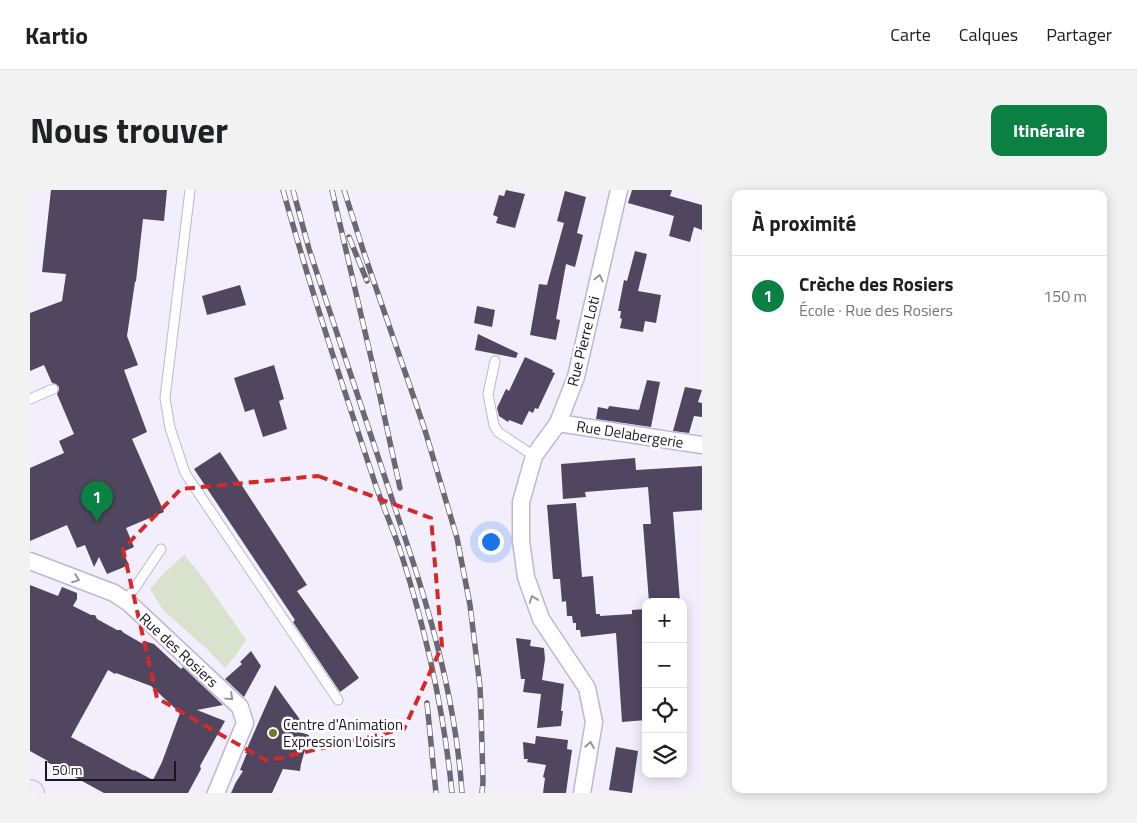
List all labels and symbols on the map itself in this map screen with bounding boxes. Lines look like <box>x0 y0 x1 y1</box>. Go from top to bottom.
one-way arrow <box>593 274 604 283</box>
street label: Rue Pierre Loti <box>561 293 605 389</box>
street label: Rue Delabergerie <box>575 414 685 454</box>
pin: 1 <box>81 481 113 522</box>
your location <box>478 529 504 555</box>
one-way arrow <box>71 573 79 583</box>
one-way arrow <box>529 595 539 603</box>
street label: Rue des Rosiers <box>134 607 224 693</box>
one-way arrow <box>225 691 234 700</box>
place label: Centre d'Animation Expression Loisirs <box>283 713 403 753</box>
marker: Centre d'Animation Expression Loisirs <box>267 727 279 739</box>
one-way arrow <box>585 741 595 749</box>
scale bar <box>45 758 176 781</box>

